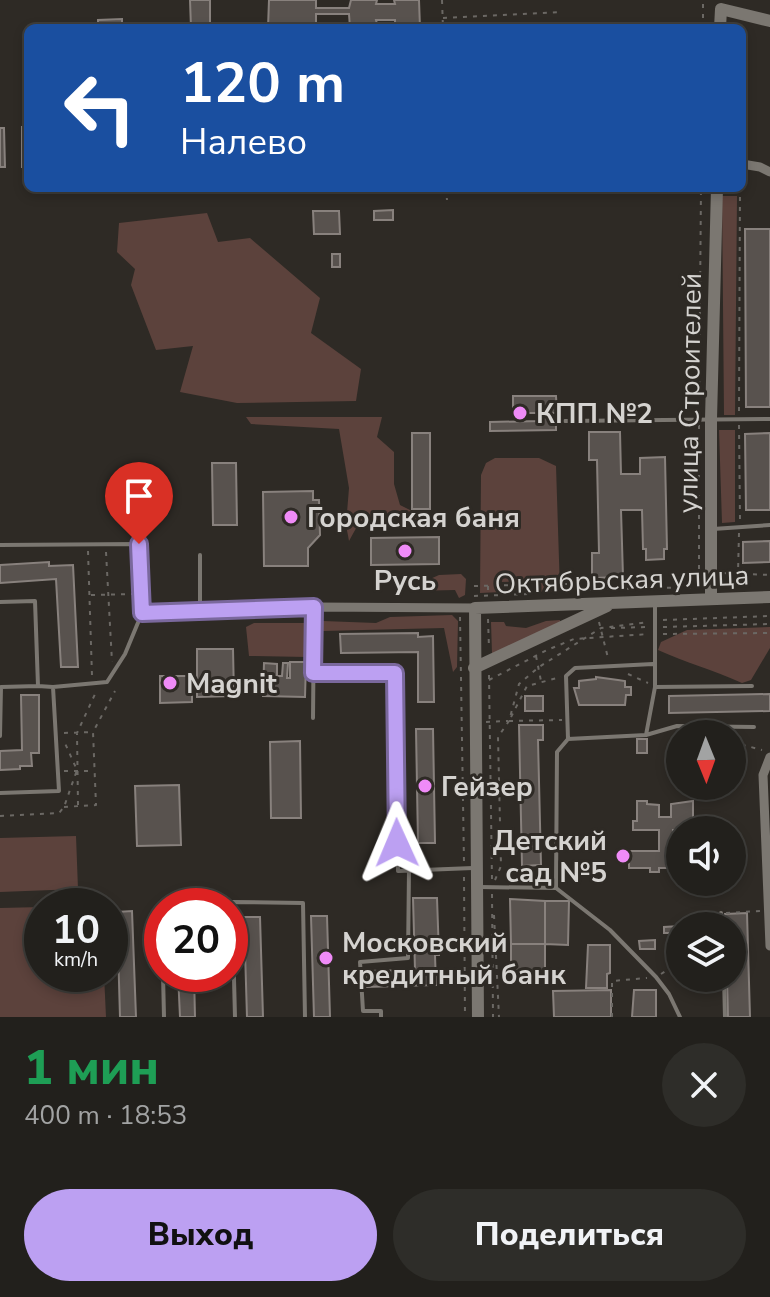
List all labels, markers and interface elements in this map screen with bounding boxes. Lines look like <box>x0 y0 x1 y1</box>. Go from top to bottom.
text: 120 m <box>180 45 345 122</box>
icon: left <box>48 56 152 160</box>
text: Налево <box>180 118 307 167</box>
street label: улица Строителей <box>669 272 711 514</box>
place label: КПП №2 <box>536 395 653 433</box>
marker: КПП №2 <box>511 404 529 422</box>
pin <box>105 462 173 544</box>
icon: arrive <box>117 474 161 518</box>
place label: Городская баня <box>307 499 520 537</box>
marker: Городская баня <box>282 508 300 526</box>
marker: Русь <box>396 542 414 560</box>
street label: Октябрьская улица <box>494 557 750 603</box>
place label: Русь <box>374 562 436 600</box>
place label: Magnit <box>186 665 277 703</box>
marker: Magnit <box>161 674 179 692</box>
north arrow <box>666 720 746 800</box>
map controls <box>666 720 746 992</box>
place label: Гейзер <box>441 768 533 806</box>
marker: Гейзер <box>416 777 434 795</box>
position arrow <box>355 801 439 885</box>
button: sound <box>666 816 746 896</box>
place label: Детский сад №5 <box>493 822 607 892</box>
marker: Детский сад №5 <box>614 847 632 865</box>
speed limit sign: 20 <box>144 888 248 992</box>
text: 10 <box>52 903 100 957</box>
button: layers <box>666 912 746 992</box>
place label: Московский кредитный банк <box>342 924 566 994</box>
text: km/h <box>54 946 98 973</box>
marker: Московский кредитный банк <box>317 949 335 967</box>
text: 1 мин <box>24 1035 159 1101</box>
button: close <box>662 1043 746 1127</box>
text: 400 m · 18:53 <box>24 1098 187 1133</box>
button: Выход <box>24 1189 377 1281</box>
button: Поделиться <box>393 1189 746 1281</box>

